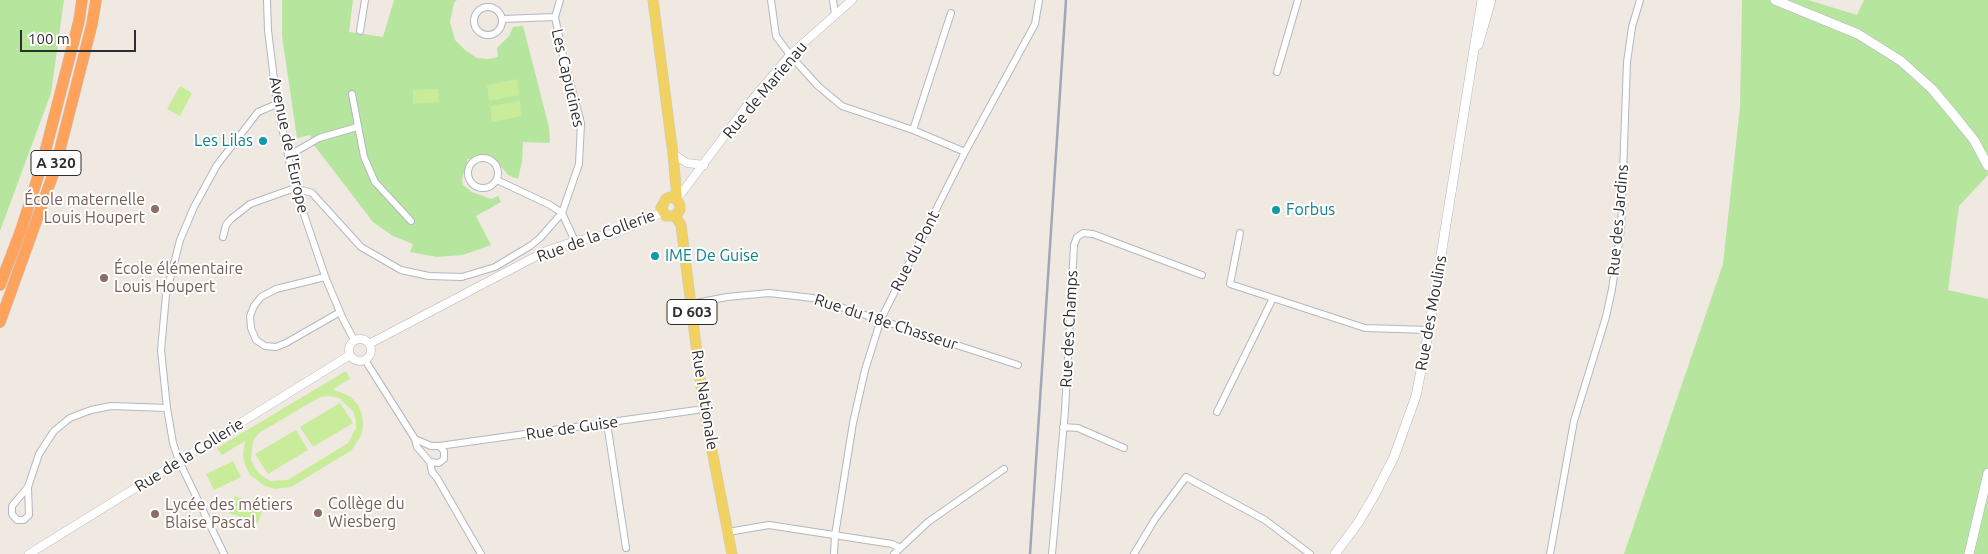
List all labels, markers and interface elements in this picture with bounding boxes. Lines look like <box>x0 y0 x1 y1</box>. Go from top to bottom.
scale bar <box>22 20 139 52</box>
street label: Les Capucines <box>547 27 589 129</box>
text: 100 m <box>28 30 70 47</box>
street label: Rue de Marienau <box>719 38 811 142</box>
street label: Avenue de l'Europe <box>265 75 313 215</box>
place label: Les Lilas <box>194 131 253 151</box>
marker: Les Lilas <box>257 135 269 147</box>
road number: A 320 <box>31 150 81 176</box>
street label: Rue des Jardins <box>1604 163 1632 277</box>
place label: École maternelle Louis Houpert <box>24 190 145 228</box>
place label: Forbus <box>1286 200 1335 220</box>
marker: École maternelle Louis Houpert <box>149 203 161 215</box>
marker: Forbus <box>1270 204 1282 216</box>
street label: Rue de la Collerie <box>534 206 658 266</box>
street label: Rue du Pont <box>886 207 944 295</box>
place label: IME De Guise <box>665 246 759 266</box>
marker: IME De Guise <box>649 250 661 262</box>
street label: Rue des Moulins <box>1411 254 1451 372</box>
place label: École élémentaire Louis Houpert <box>114 259 243 297</box>
street label: Rue des Champs <box>1056 270 1082 388</box>
marker: École élémentaire Louis Houpert <box>98 272 110 284</box>
street label: Rue du 18e Chasseur <box>812 290 960 354</box>
road number: D 603 <box>667 300 717 324</box>
street label: Rue Nationale <box>688 349 722 451</box>
street label: Rue de Guise <box>525 412 619 444</box>
street label: Rue de la Collerie <box>131 414 247 496</box>
place label: Collège du Wiesberg <box>328 494 405 532</box>
place label: Lycée des métiers Blaise Pascal <box>165 495 293 533</box>
marker: Collège du Wiesberg <box>312 507 324 519</box>
marker: Lycée des métiers Blaise Pascal <box>149 508 161 520</box>

